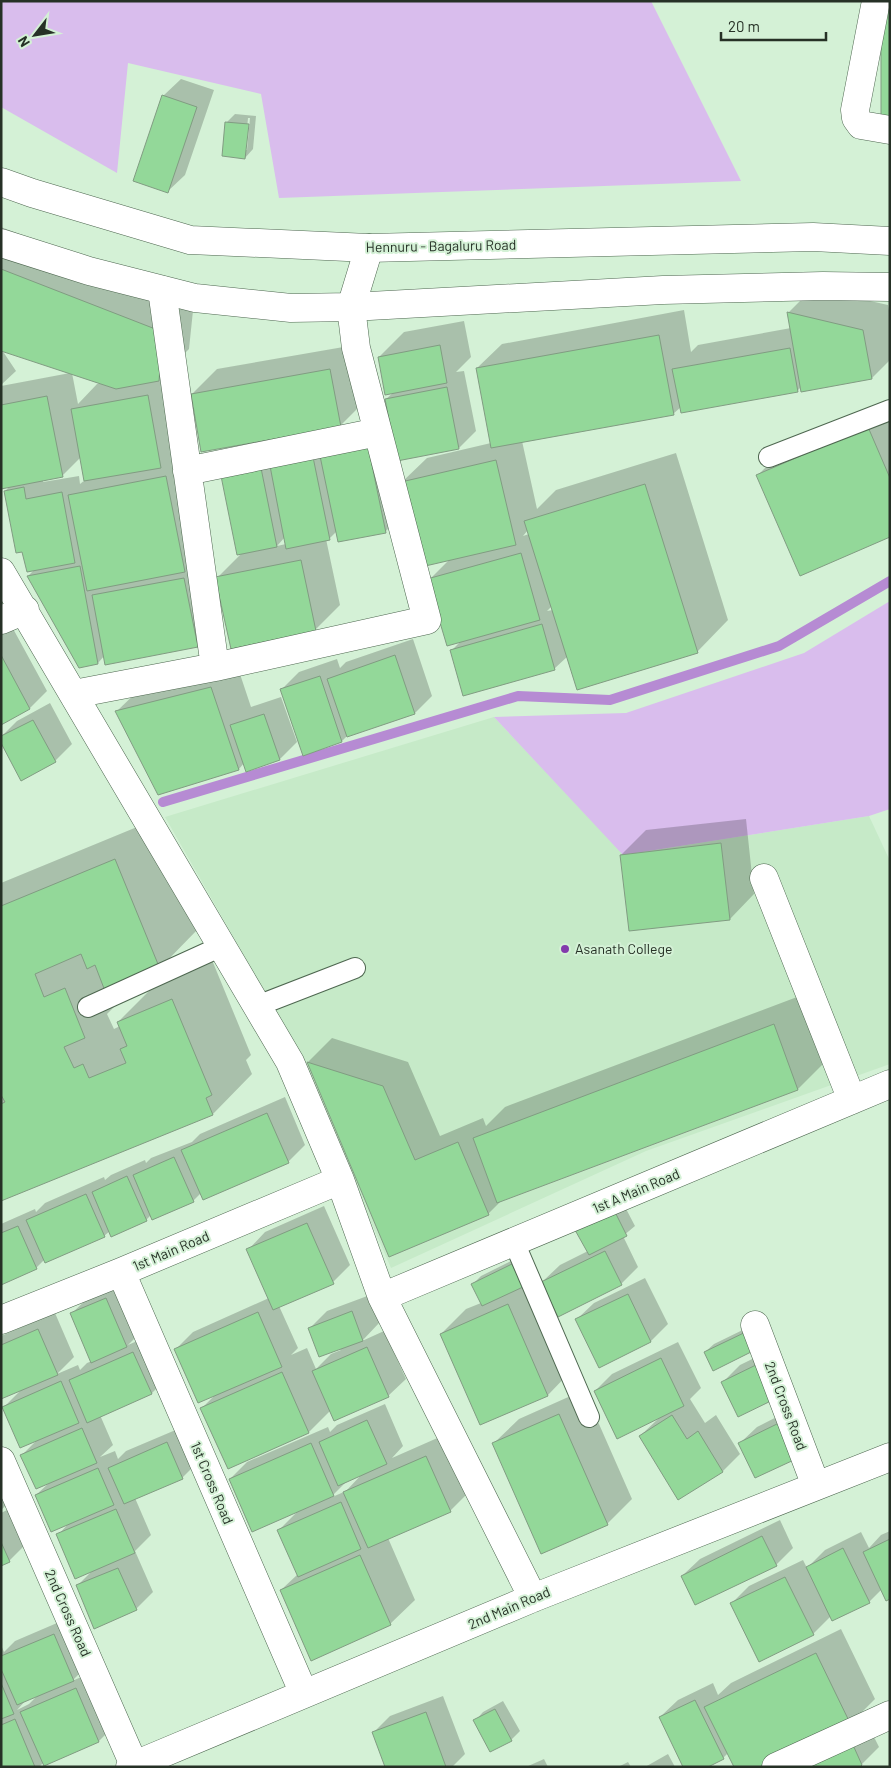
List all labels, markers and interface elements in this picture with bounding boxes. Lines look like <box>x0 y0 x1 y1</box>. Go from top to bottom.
north arrow <box>10 10 60 60</box>
scale bar <box>721 10 826 42</box>
text: 20 m <box>728 17 760 35</box>
text: N <box>14 34 33 50</box>
street label: Hennuru - Bagaluru Road <box>366 236 516 255</box>
place label: Asanath College <box>575 940 672 957</box>
marker: Asanath College <box>559 943 571 955</box>
street label: 1st A Main Road <box>590 1165 682 1217</box>
street label: 1st Main Road <box>130 1227 212 1274</box>
street label: 2nd Cross Road <box>762 1359 811 1453</box>
street label: 1st Cross Road <box>188 1439 237 1526</box>
street label: 2nd Cross Road <box>42 1567 95 1659</box>
street label: 2nd Main Road <box>465 1583 552 1632</box>

